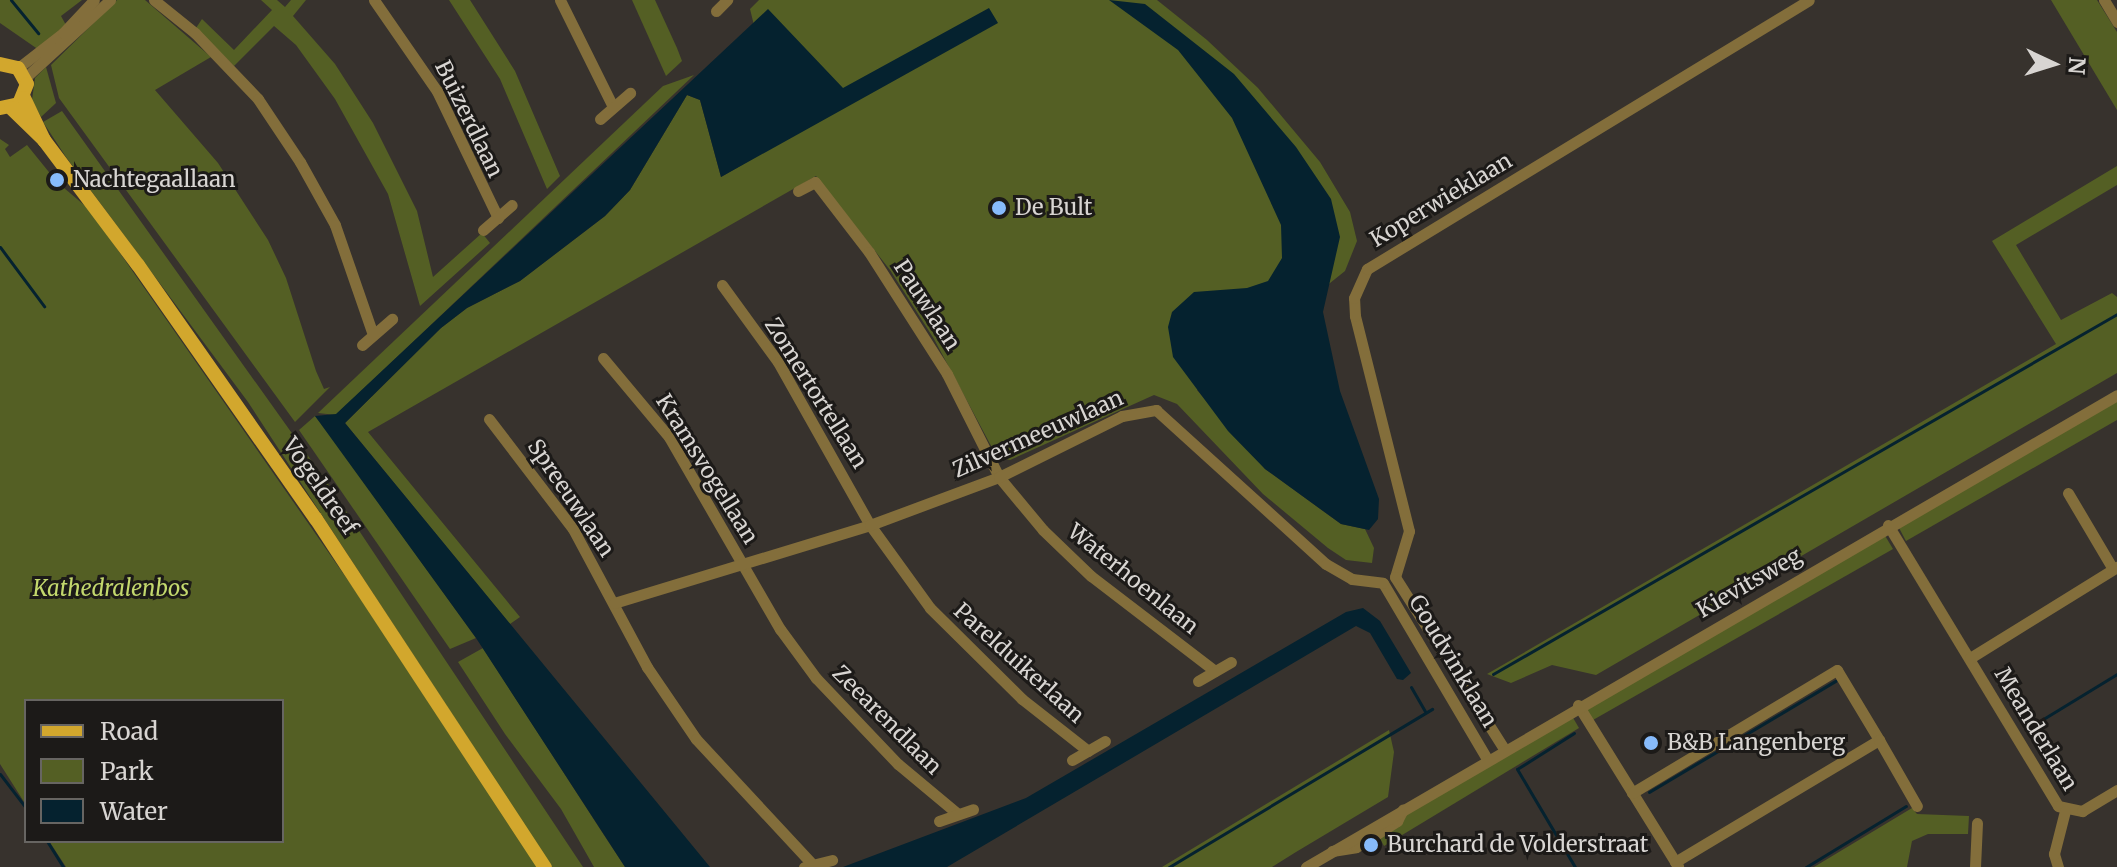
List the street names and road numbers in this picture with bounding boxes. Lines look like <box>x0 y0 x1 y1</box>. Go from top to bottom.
street label: Buizerdlaan <box>429 56 509 182</box>
street label: Koperwieklaan <box>1365 147 1517 253</box>
street label: Pauwlaan <box>888 255 966 355</box>
street label: Zomertortellaan <box>759 313 873 473</box>
street label: Zilvermeeuwlaan <box>949 385 1127 483</box>
street label: Kramsvogellaan <box>650 389 764 549</box>
street label: Vogeldreef <box>277 433 363 539</box>
street label: Spreeuwlaan <box>522 434 620 562</box>
street label: Waterhoenlaan <box>1062 518 1204 640</box>
street label: Kievitsweg <box>1692 542 1806 624</box>
street label: Goudvinklaan <box>1403 590 1503 732</box>
street label: Parelduikerlaan <box>948 597 1090 729</box>
street label: Zeearendlaan <box>827 660 947 780</box>
street label: Meanderlaan <box>1989 663 2083 795</box>

